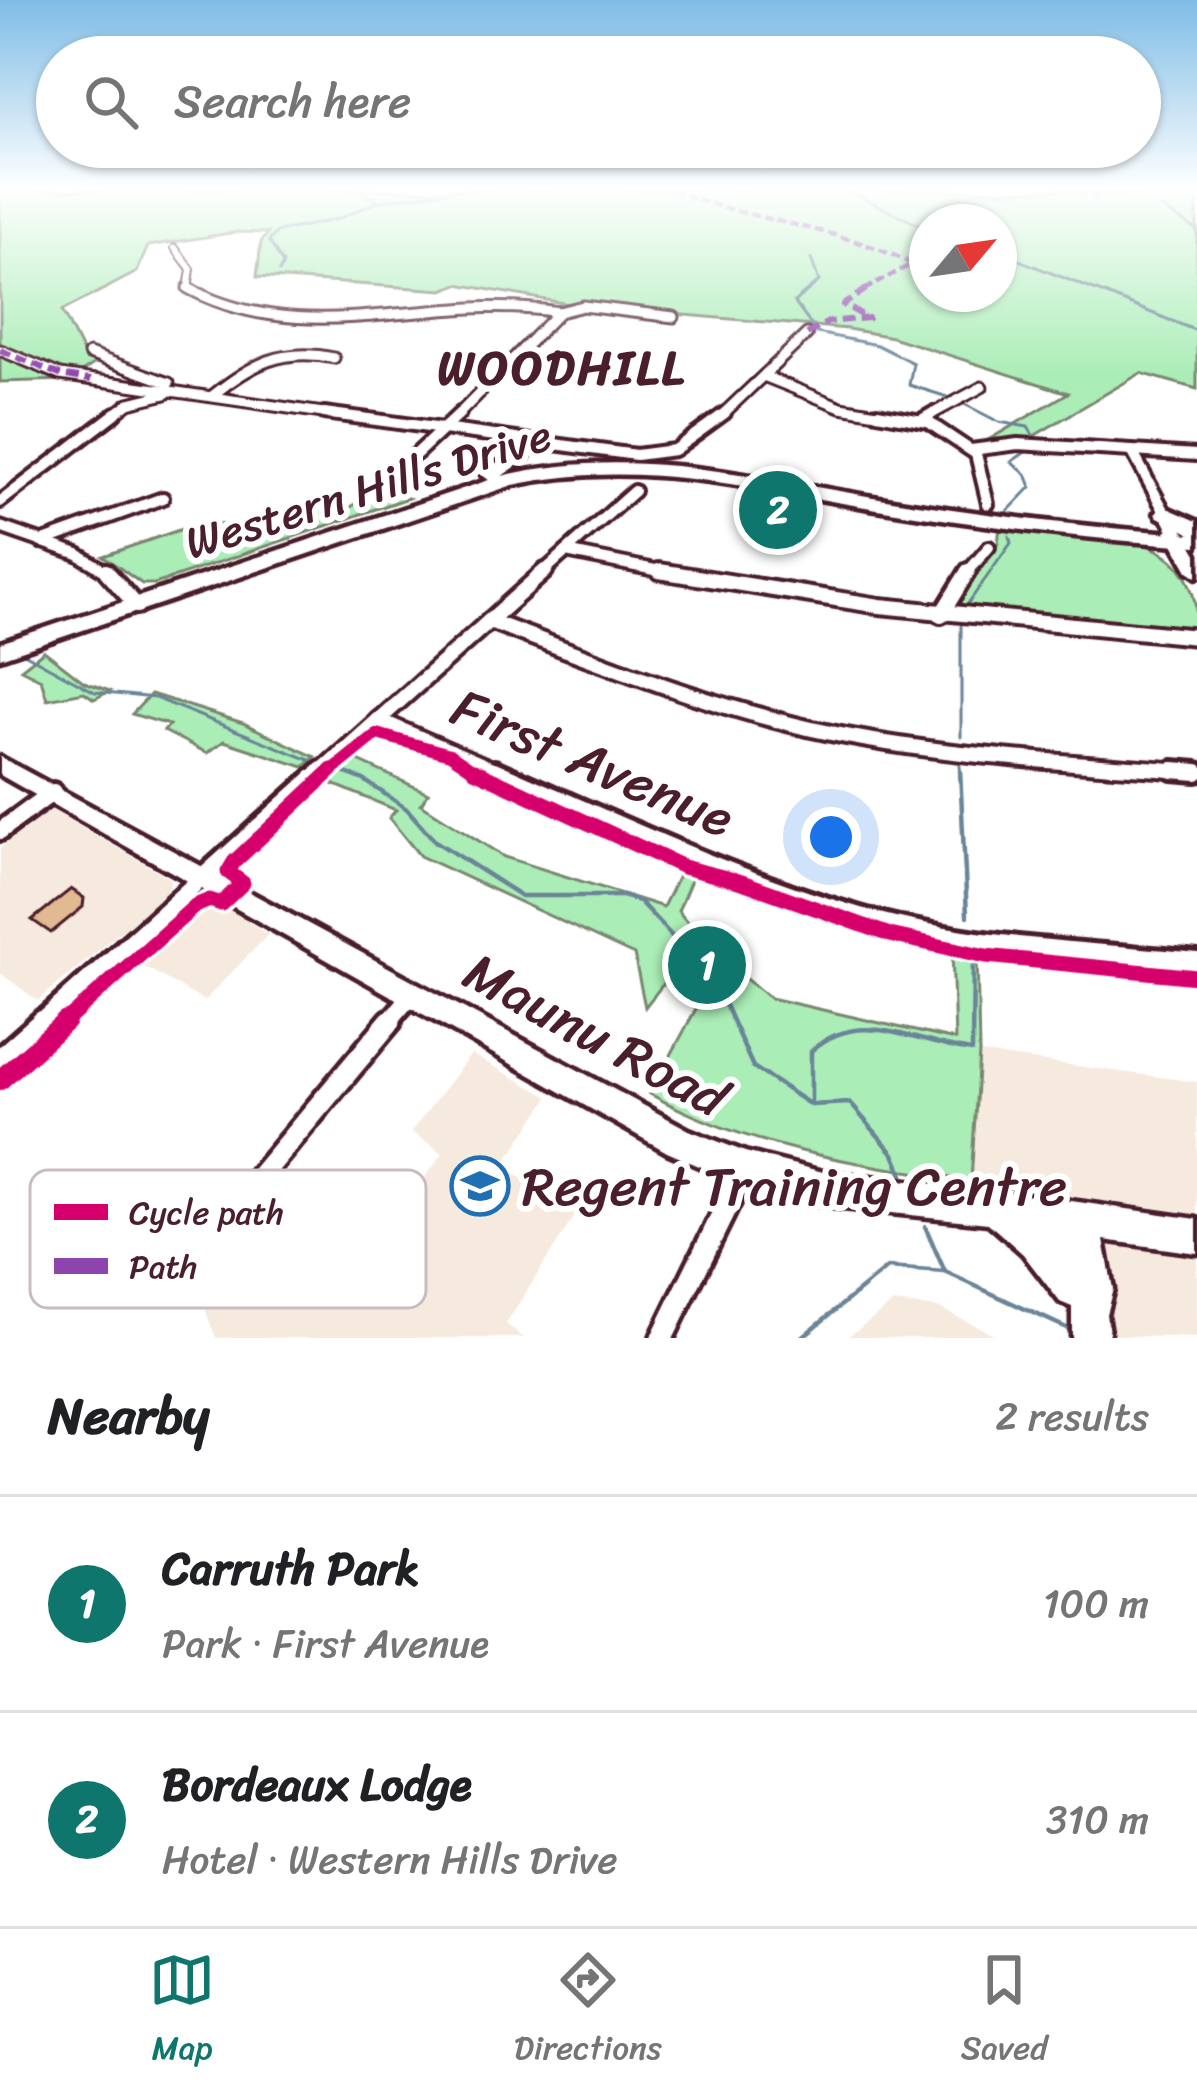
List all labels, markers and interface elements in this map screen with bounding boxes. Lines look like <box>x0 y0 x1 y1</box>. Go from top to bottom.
search box <box>36 36 1161 168</box>
text: Search here <box>174 62 411 142</box>
icon: search <box>78 69 144 135</box>
north arrow <box>909 204 1017 312</box>
district label: WOODHILL <box>437 325 687 410</box>
street label: Western Hills Drive <box>175 395 562 583</box>
pin: 2 <box>739 465 817 555</box>
street label: First Avenue <box>436 660 749 866</box>
your location <box>801 807 861 867</box>
pin: 1 <box>668 920 746 1010</box>
street label: Maunu Road <box>446 925 748 1147</box>
place label: Regent Training Centre <box>522 1139 1067 1235</box>
school or university icon: Regent Training Centre <box>449 1155 511 1217</box>
legend <box>30 1170 426 1308</box>
text: Cycle path <box>129 1184 284 1242</box>
text: Path <box>129 1238 197 1296</box>
text: Nearby <box>48 1371 209 1461</box>
text: 2 results <box>995 1382 1149 1451</box>
text: Carruth Park <box>162 1529 419 1609</box>
text: 1 <box>79 1569 95 1638</box>
text: 100 m <box>1043 1569 1149 1638</box>
text: Park · First Avenue <box>162 1609 489 1678</box>
text: Bordeaux Lodge <box>162 1745 472 1825</box>
text: 2 <box>76 1785 98 1854</box>
text: 310 m <box>1046 1785 1149 1854</box>
text: Hotel · Western Hills Drive <box>162 1825 618 1894</box>
tab: Map <box>149 1947 215 2077</box>
tab: Directions <box>514 1947 662 2077</box>
tab: Saved <box>961 1947 1048 2077</box>

